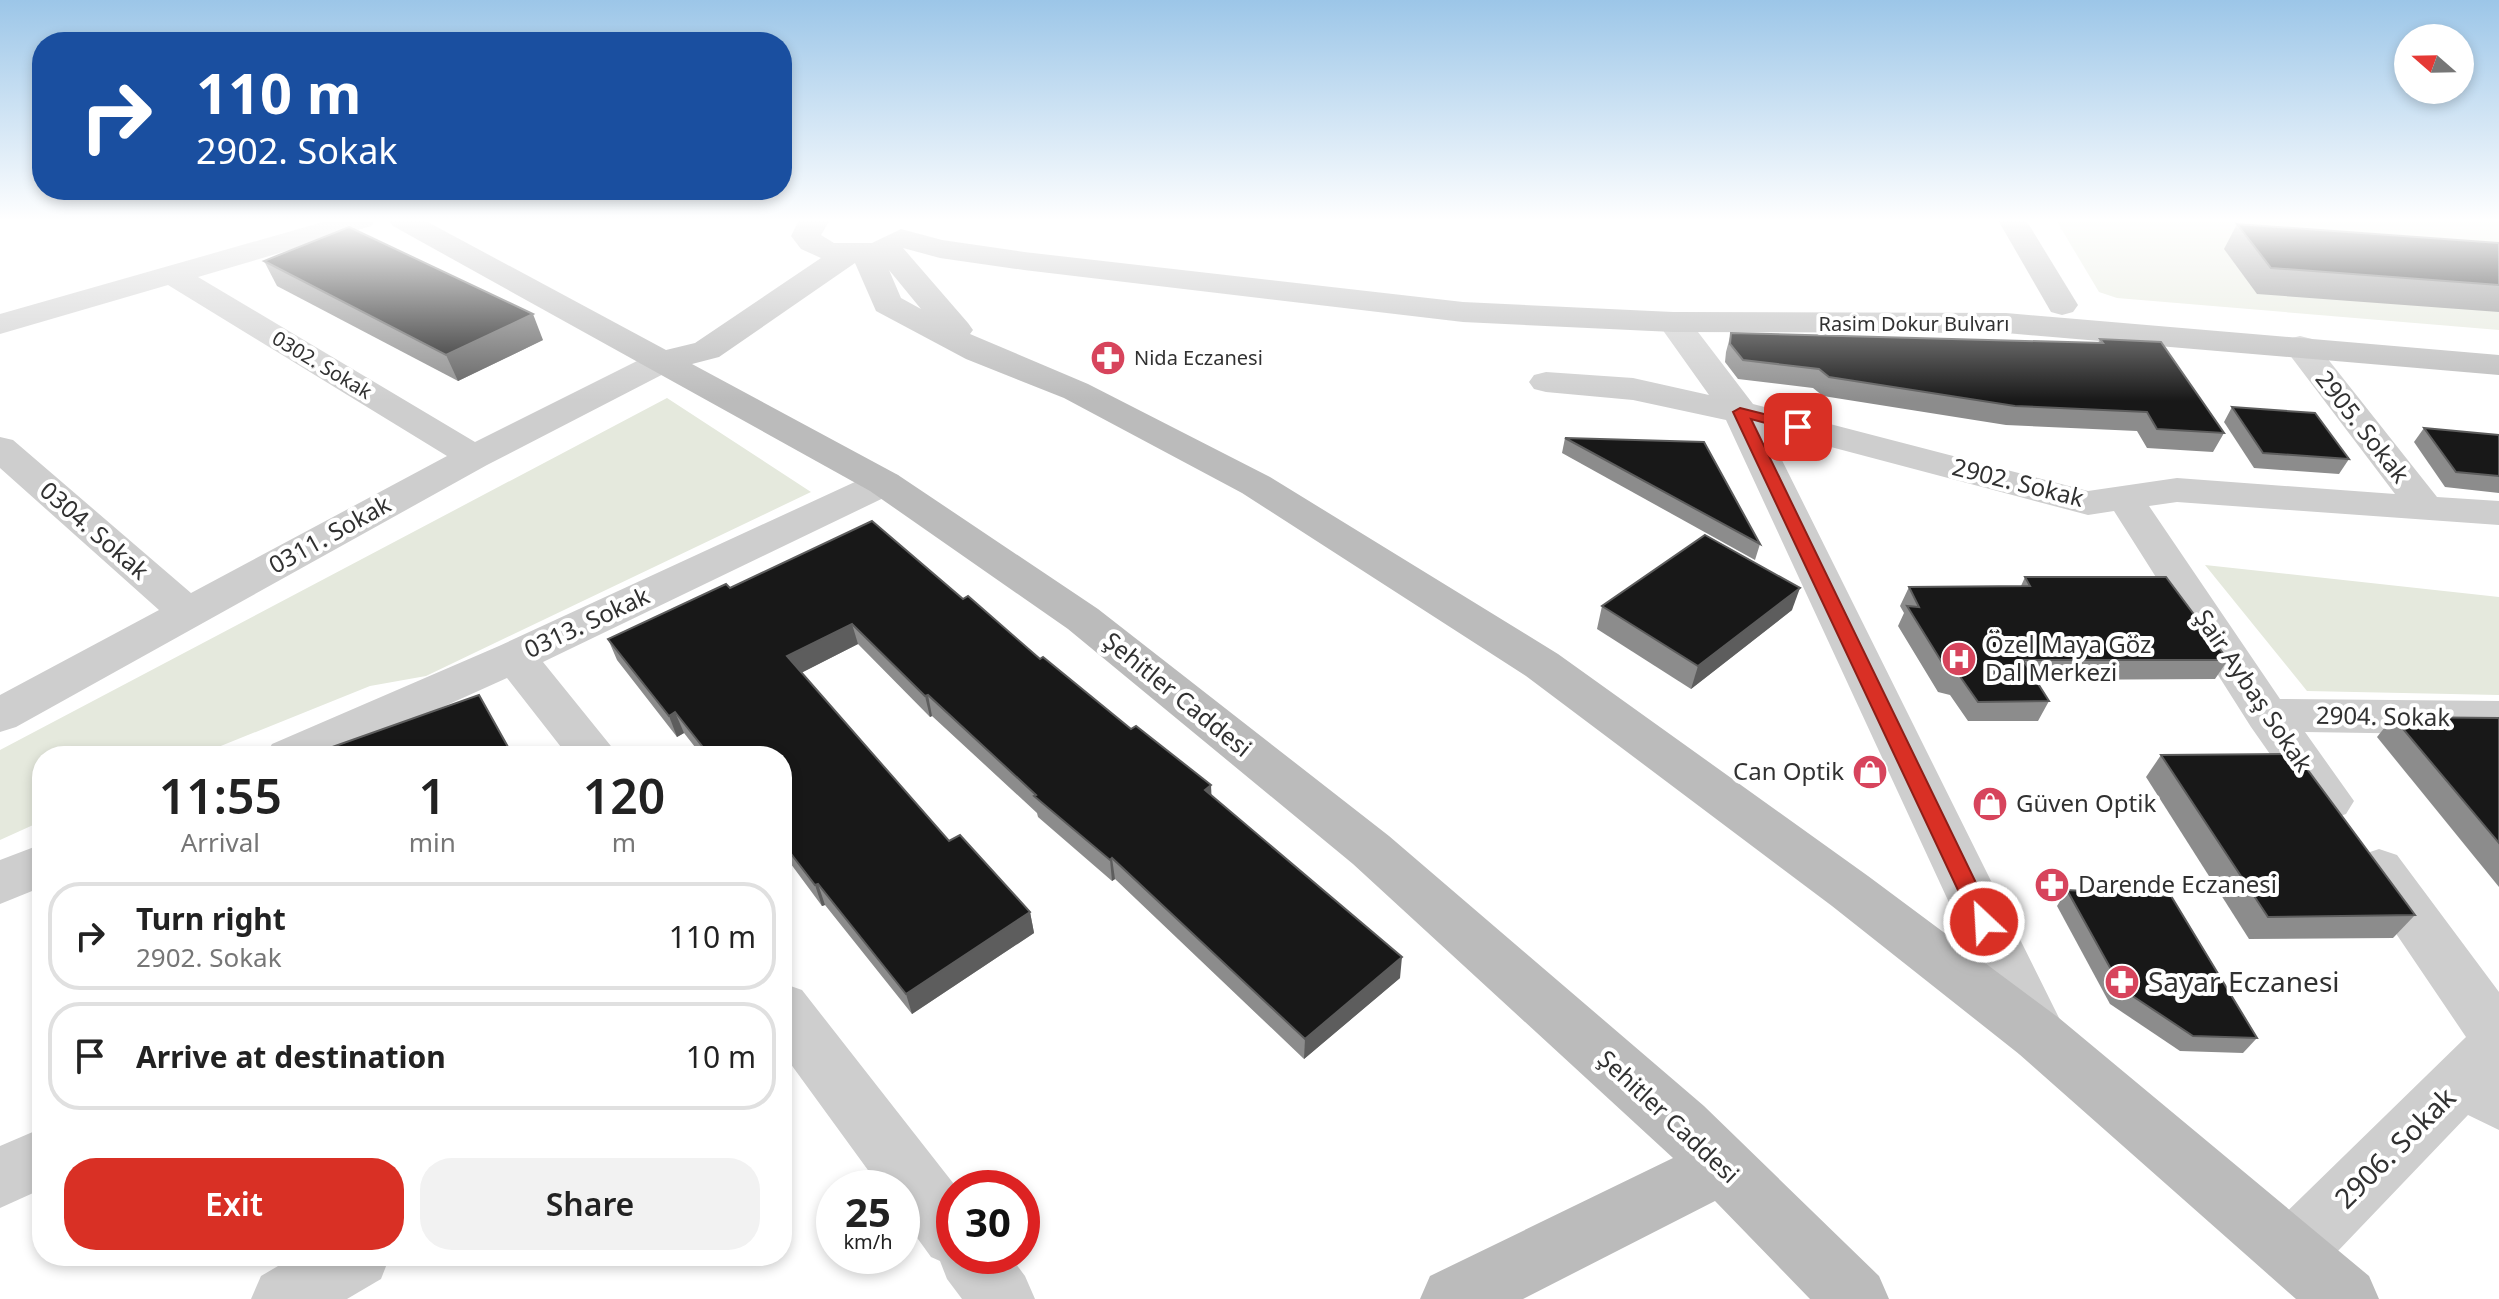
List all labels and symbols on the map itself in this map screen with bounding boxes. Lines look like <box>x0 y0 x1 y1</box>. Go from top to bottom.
north arrow <box>2394 24 2474 104</box>
street label: Rasim Dokur Bulvarı <box>1819 310 2009 337</box>
street label: 0302. Sokak <box>267 324 377 405</box>
pharmacy icon: Nida Eczanesi <box>1089 339 1127 377</box>
place label: Nida Eczanesi <box>1134 344 1263 371</box>
street label: 2905. Sokak <box>2309 363 2418 489</box>
pin <box>1764 393 1832 461</box>
street label: 2902. Sokak <box>1949 449 2088 514</box>
street label: 0304. Sokak <box>33 473 157 587</box>
street label: 0311. Sokak <box>263 487 396 581</box>
street label: 0313. Sokak <box>518 578 654 665</box>
street label: Şair Aybaş Sokak <box>2188 602 2321 778</box>
street label: Şehitler Caddesi <box>1097 624 1259 764</box>
place label: Özel Maya Göz Dal Merkezi <box>1985 627 2151 688</box>
hospital icon: Özel Maya Göz Dal Merkezi <box>1940 640 1978 678</box>
street label: 2904. Sokak <box>2316 698 2451 733</box>
shop icon: Can Optik <box>1851 753 1889 791</box>
place label: Can Optik <box>1733 754 1844 787</box>
shop icon: Güven Optik <box>1971 785 2009 823</box>
place label: Güven Optik <box>2016 786 2156 819</box>
pharmacy icon: Darende Eczanesi <box>2033 866 2071 904</box>
place label: Darende Eczanesi <box>2078 867 2277 900</box>
position arrow <box>1942 880 2026 964</box>
place label: Sayar Eczanesi <box>2148 962 2340 1000</box>
pharmacy icon: Sayar Eczanesi <box>2103 963 2141 1001</box>
street label: Şehitler Caddesi <box>1591 1042 1747 1190</box>
street label: 2906. Sokak <box>2325 1078 2463 1216</box>
speed limit sign: 30 <box>936 1170 1040 1274</box>

